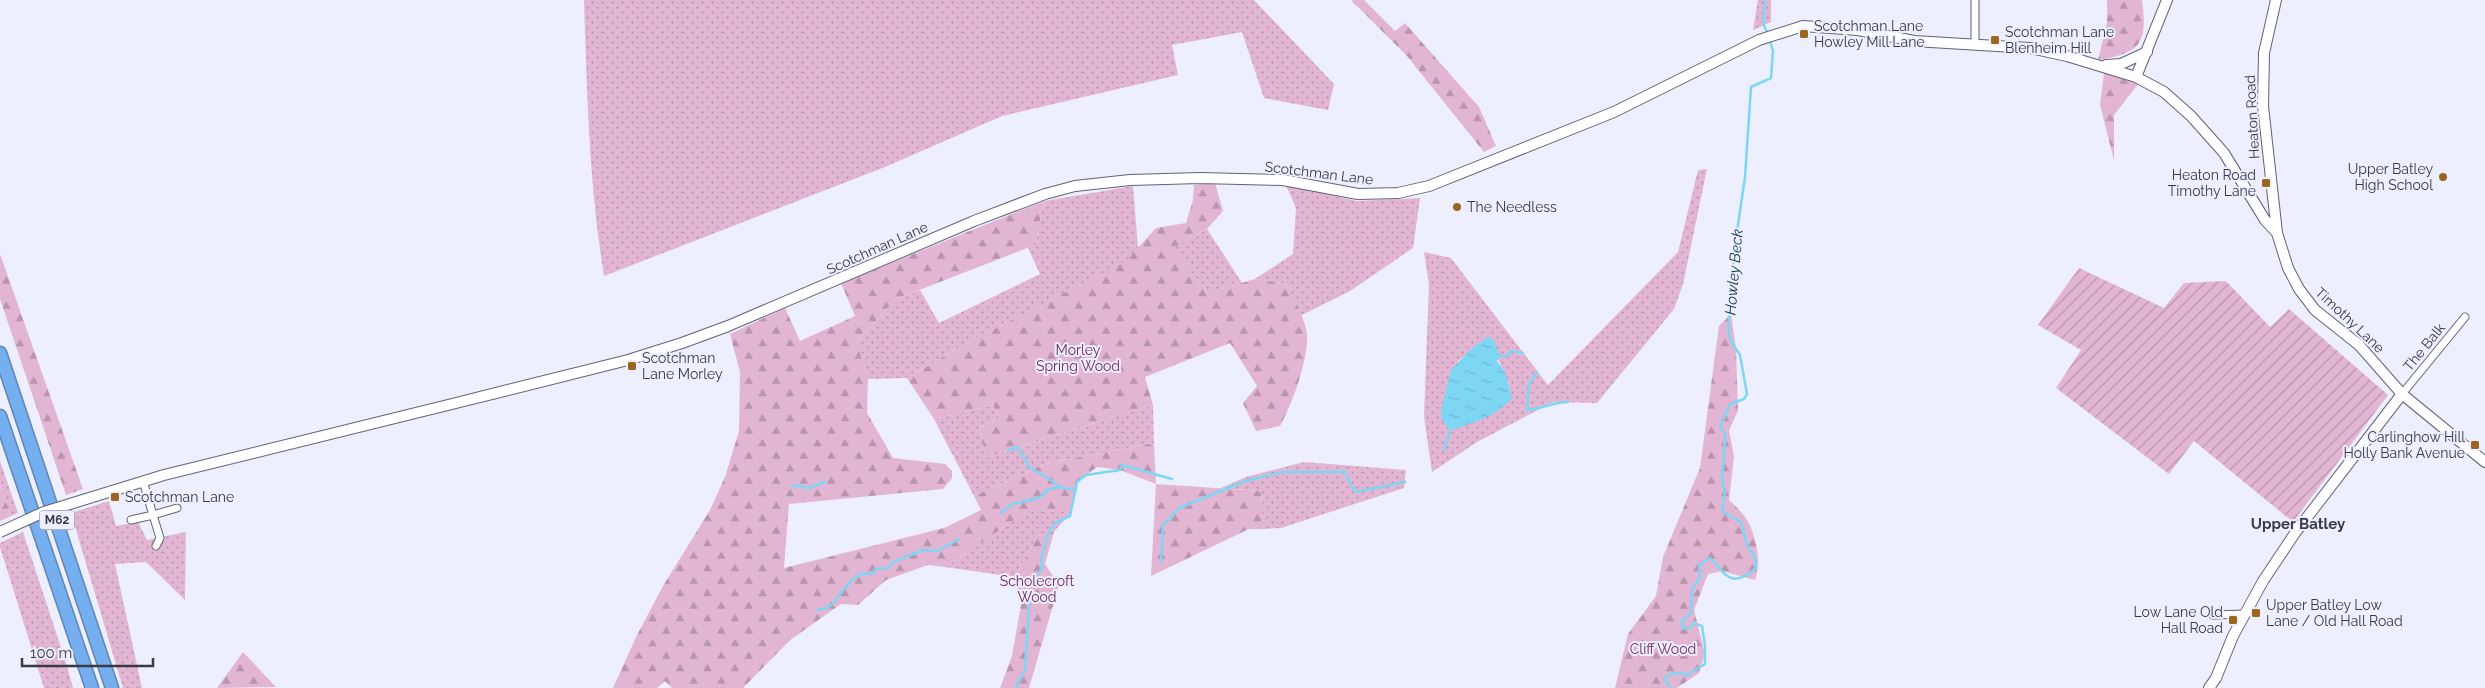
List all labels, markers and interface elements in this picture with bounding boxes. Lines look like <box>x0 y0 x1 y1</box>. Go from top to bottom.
place label: Scotchman Lane Howley Mill Lane <box>1814 18 1925 50</box>
place label: Scotchman Lane Blenheim Hill <box>2005 24 2114 56</box>
marker: Scotchman Lane Howley Mill Lane <box>1798 28 1810 40</box>
marker: Scotchman Lane Blenheim Hill <box>1989 34 2001 46</box>
street label: Heaton Road <box>2242 75 2262 159</box>
street label: Scotchman Lane <box>1264 158 1374 188</box>
place label: Upper Batley High School <box>2348 161 2433 193</box>
place label: Heaton Road Timothy Lane <box>2168 167 2256 199</box>
marker: Upper Batley High School <box>2437 171 2449 183</box>
marker: Heaton Road Timothy Lane <box>2260 177 2272 189</box>
place label: The Needless <box>1467 199 1557 215</box>
marker: The Needless <box>1451 201 1463 213</box>
street label: Scotchman Lane <box>824 218 930 278</box>
water label: Howley Beck <box>1721 228 1747 316</box>
street label: Timothy Lane <box>2312 284 2388 356</box>
street label: The Balk <box>2400 319 2448 374</box>
park label: Morley Spring Wood <box>1036 342 1120 374</box>
place label: Scotchman Lane Morley <box>642 350 723 382</box>
marker: Scotchman Lane Morley <box>626 360 638 372</box>
place label: Carlinghow Hill Holly Bank Avenue <box>2343 429 2465 461</box>
marker: Carlinghow Hill Holly Bank Avenue <box>2469 439 2481 451</box>
place label: Scotchman Lane <box>125 489 234 505</box>
marker: Scotchman Lane <box>109 491 121 503</box>
road number: M62 <box>40 510 74 530</box>
district label: Upper Batley <box>2251 515 2346 533</box>
park label: Scholecroft Wood <box>1000 573 1075 605</box>
place label: Upper Batley Low Lane / Old Hall Road <box>2266 597 2403 629</box>
place label: Low Lane Old Hall Road <box>2134 604 2223 636</box>
marker: Upper Batley Low Lane / Old Hall Road <box>2250 607 2262 619</box>
marker: Low Lane Old Hall Road <box>2227 614 2239 626</box>
scale bar <box>22 636 154 668</box>
park label: Cliff Wood <box>1630 641 1696 657</box>
text: 100 m <box>30 644 72 662</box>

